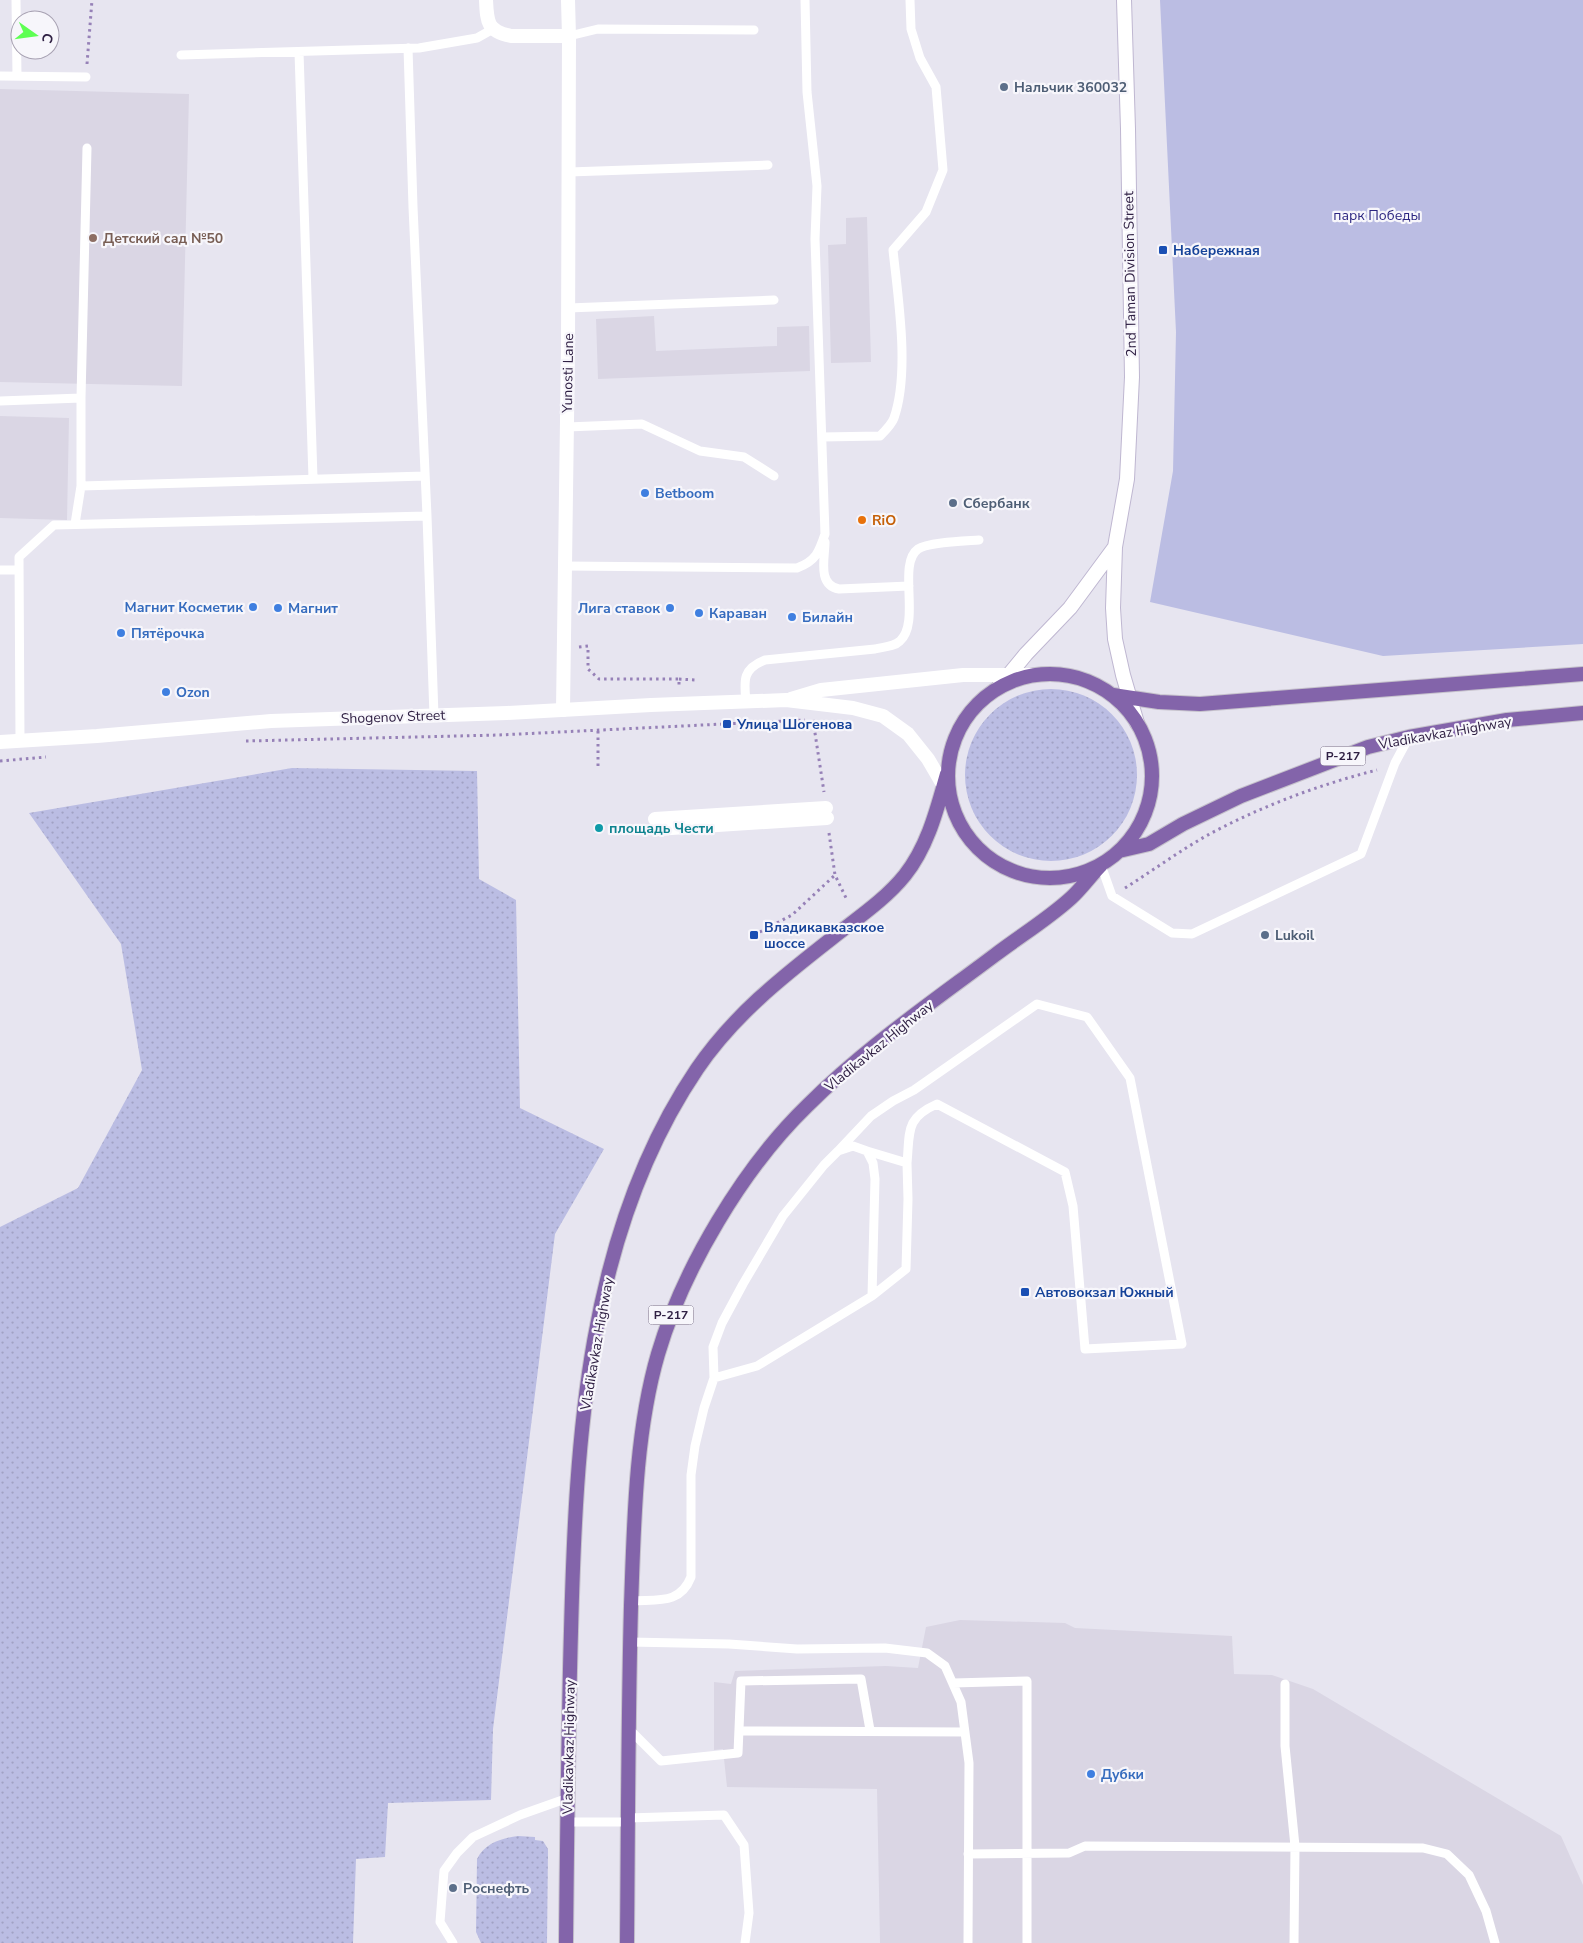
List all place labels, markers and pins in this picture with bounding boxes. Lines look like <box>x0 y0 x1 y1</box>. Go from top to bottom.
place label: Нальчик 360032 <box>1014 78 1127 97</box>
marker: Нальчик 360032 <box>998 81 1010 93</box>
place label: Детский сад №50 <box>103 229 223 248</box>
marker: Детский сад №50 <box>87 232 99 244</box>
place label: Набережная <box>1173 241 1260 260</box>
marker: Набережная <box>1157 244 1169 256</box>
place label: Betboom <box>655 484 714 503</box>
marker: Betboom <box>639 487 651 499</box>
place label: Сбербанк <box>963 494 1030 513</box>
marker: Сбербанк <box>947 497 959 509</box>
place label: RiO <box>872 511 896 530</box>
marker: RiO <box>856 514 868 526</box>
place label: Магнит Косметик <box>125 598 243 617</box>
place label: Магнит <box>288 599 338 618</box>
place label: Лига ставок <box>578 599 660 618</box>
marker: Магнит Косметик <box>247 601 259 613</box>
marker: Магнит <box>272 602 284 614</box>
marker: Лига ставок <box>664 602 676 614</box>
place label: Караван <box>709 604 767 623</box>
marker: Караван <box>693 607 705 619</box>
place label: Билайн <box>802 608 853 627</box>
marker: Билайн <box>786 611 798 623</box>
place label: Пятёрочка <box>131 624 205 643</box>
marker: Пятёрочка <box>115 627 127 639</box>
place label: Ozon <box>176 683 210 702</box>
marker: Ozon <box>160 686 172 698</box>
place label: Улица Шогенова <box>736 715 852 734</box>
marker: Улица Шогенова <box>721 718 733 730</box>
place label: площадь Чести <box>609 819 714 838</box>
marker: площадь Чести <box>593 822 605 834</box>
place label: Владикавказское шоссе <box>764 918 884 953</box>
place label: Lukoil <box>1275 926 1315 945</box>
marker: Владикавказское шоссе <box>748 929 760 941</box>
marker: Lukoil <box>1259 929 1271 941</box>
place label: Автовокзал Южный <box>1035 1283 1174 1302</box>
marker: Автовокзал Южный <box>1019 1286 1031 1298</box>
place label: Дубки <box>1101 1765 1144 1784</box>
marker: Дубки <box>1085 1768 1097 1780</box>
place label: Роснефть <box>463 1879 530 1898</box>
marker: Роснефть <box>447 1882 459 1894</box>

